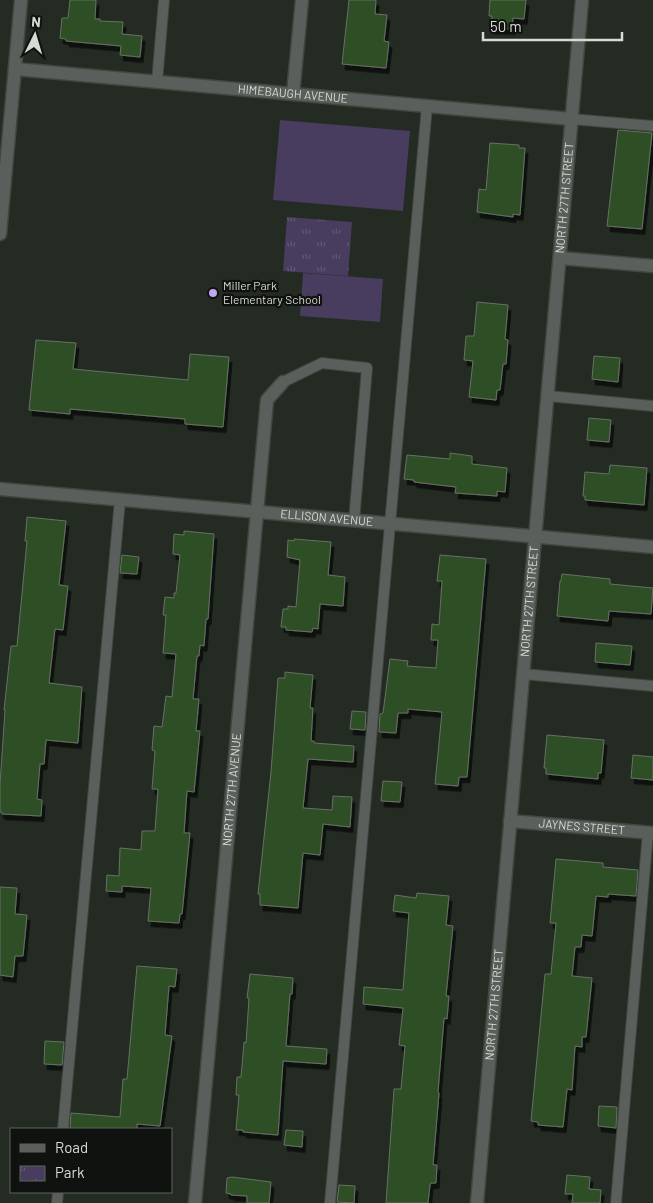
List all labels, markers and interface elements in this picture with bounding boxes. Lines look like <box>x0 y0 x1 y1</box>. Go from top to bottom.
north arrow <box>10 10 60 60</box>
scale bar <box>483 10 622 42</box>
text: N <box>31 13 42 30</box>
text: 50 m <box>490 17 522 35</box>
street label: HIMEBAUGH AVENUE <box>237 81 349 105</box>
street label: NORTH 27TH STREET <box>552 141 576 254</box>
place label: Miller Park Elementary School <box>223 278 321 306</box>
marker: Miller Park Elementary School <box>207 287 219 299</box>
street label: ELLISON AVENUE <box>280 506 374 528</box>
street label: NORTH 27TH STREET <box>517 545 540 657</box>
street label: NORTH 27TH AVENUE <box>219 733 243 847</box>
street label: JAYNES STREET <box>538 815 626 837</box>
street label: NORTH 27TH STREET <box>481 948 505 1061</box>
legend <box>10 1128 172 1193</box>
text: Road <box>55 1138 88 1156</box>
text: Park <box>55 1163 85 1181</box>

